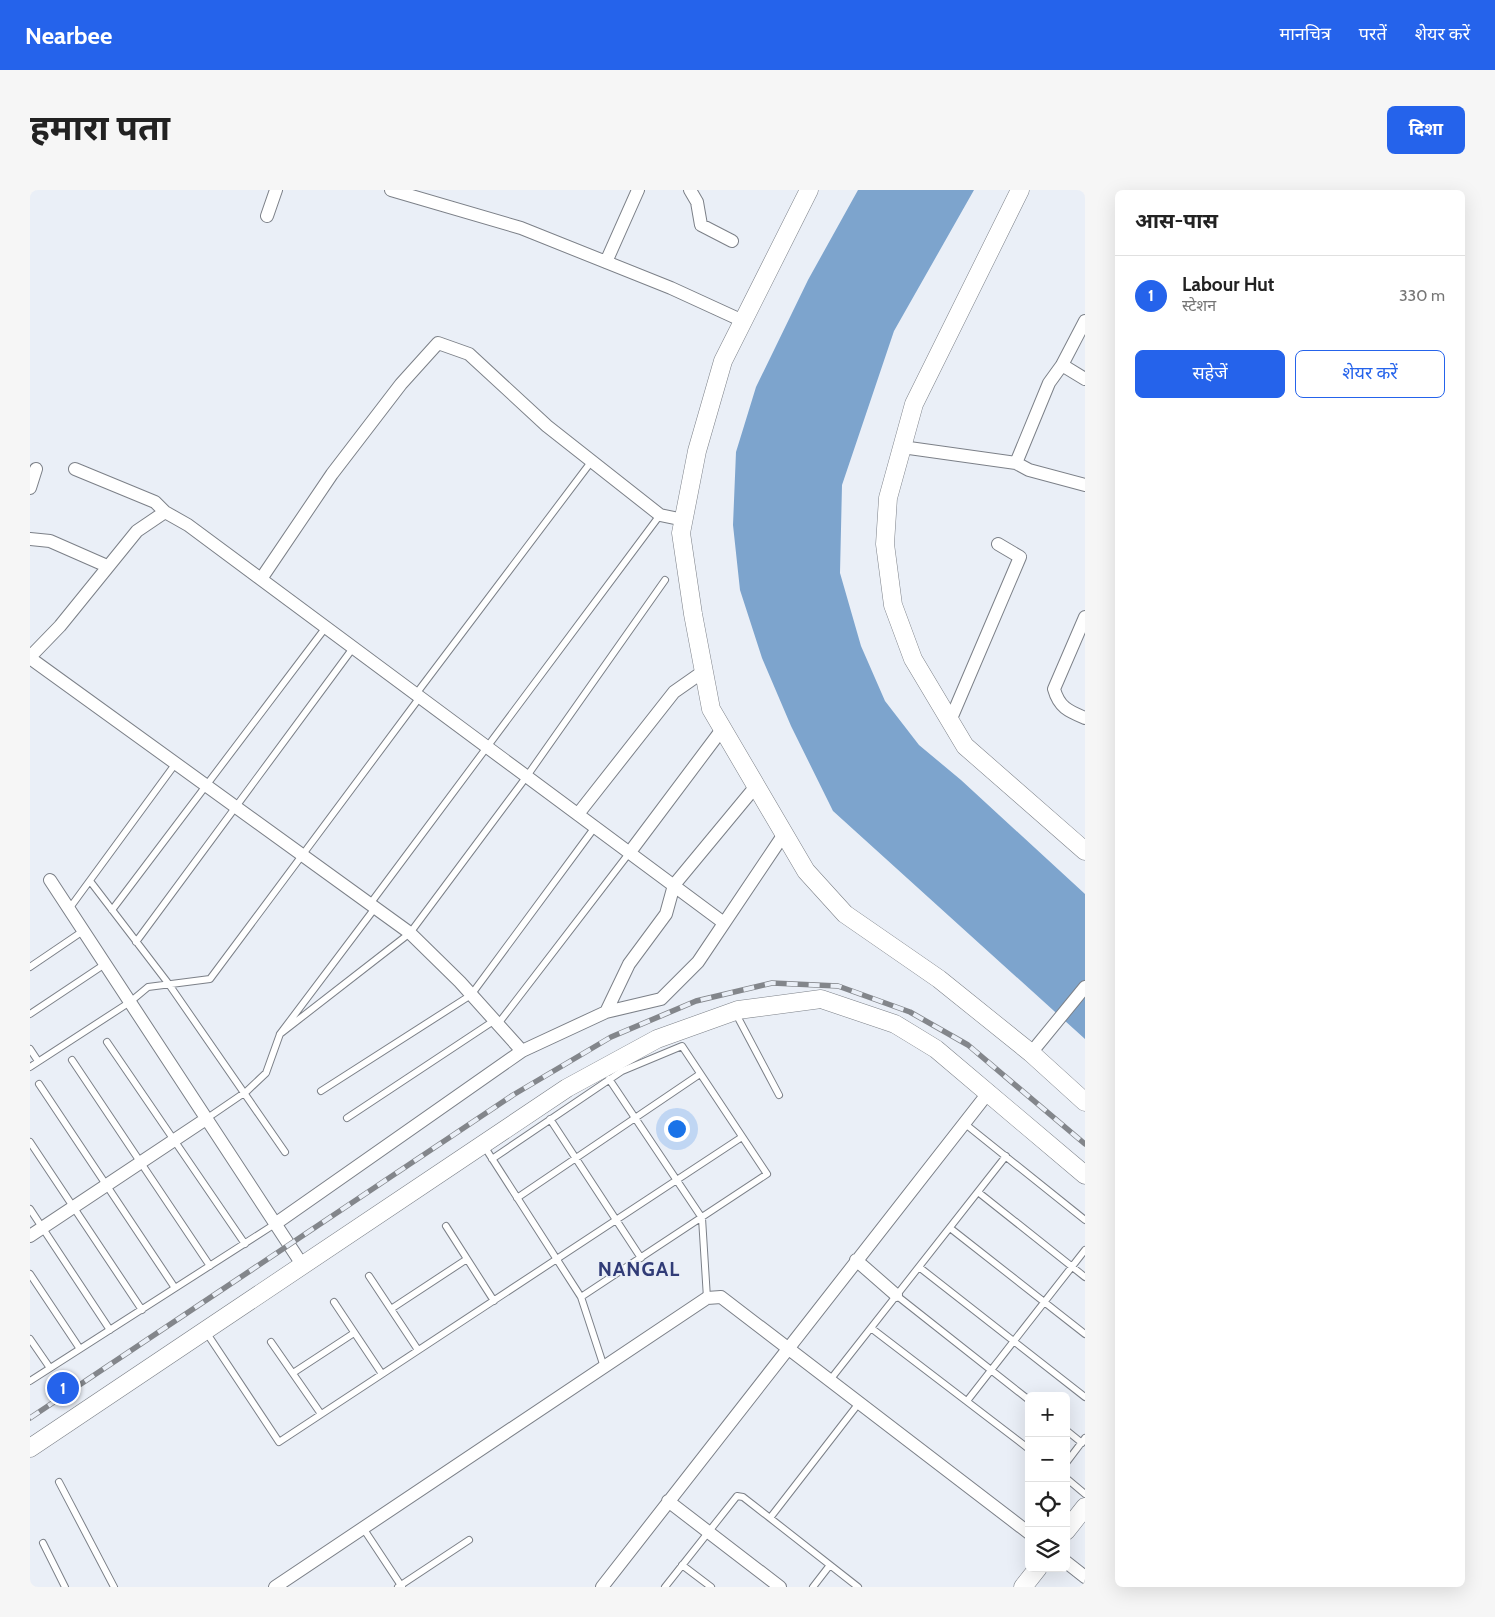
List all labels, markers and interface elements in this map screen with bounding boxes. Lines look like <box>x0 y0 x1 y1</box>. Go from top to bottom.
text: Nearbee <box>25 21 112 50</box>
text: मानचित्र <box>1279 23 1331 45</box>
text: परतें <box>1359 23 1387 45</box>
text: शेयर करें <box>1415 23 1470 45</box>
text: हमारा पता <box>30 106 170 149</box>
button: दिशा <box>1387 106 1465 154</box>
text: आस-पास <box>1135 208 1218 233</box>
text: Labour Hut <box>1182 273 1274 296</box>
text: 1 <box>1148 286 1154 305</box>
text: 330 m <box>1399 286 1445 305</box>
text: स्टेशन <box>1182 296 1216 315</box>
button: सहेजें <box>1135 350 1285 398</box>
button: शेयर करें <box>1295 350 1445 398</box>
your location <box>664 1116 690 1142</box>
district label: NANGAL <box>598 1257 680 1281</box>
pin: 1 <box>47 1369 79 1407</box>
map controls <box>1025 1392 1070 1572</box>
button: + <box>1025 1392 1070 1437</box>
button: − <box>1025 1437 1070 1482</box>
button: locate <box>1025 1482 1070 1527</box>
button: layers <box>1025 1527 1070 1572</box>

